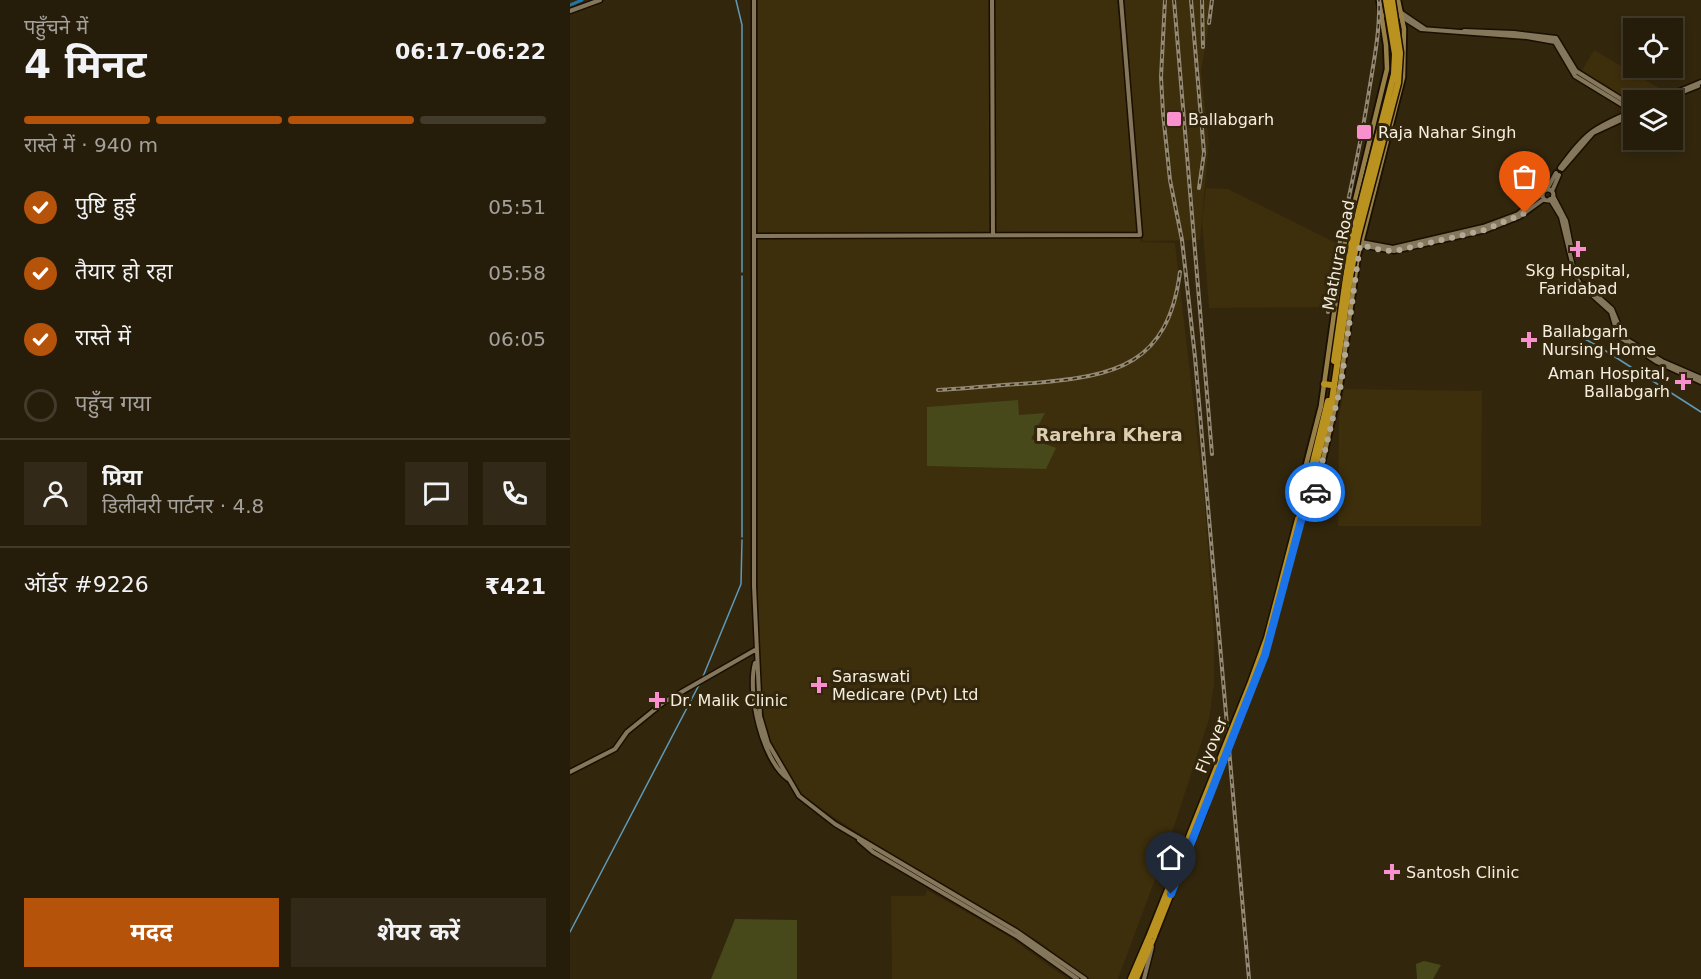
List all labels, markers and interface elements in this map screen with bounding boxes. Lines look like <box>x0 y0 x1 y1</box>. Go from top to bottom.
text: पहुँचने में <box>24 15 88 39</box>
map controls <box>1623 18 1683 150</box>
button: locate <box>1623 18 1683 78</box>
text: 06:17–06:22 <box>395 39 546 64</box>
text: 4 मिनट <box>24 42 147 87</box>
button: layers <box>1623 90 1683 150</box>
marker: Ballabgarh <box>1165 110 1183 128</box>
place label: Ballabgarh <box>1188 110 1274 129</box>
marker: Raja Nahar Singh <box>1355 123 1373 141</box>
place label: Raja Nahar Singh <box>1378 123 1516 142</box>
text: रास्ते में · 940 m <box>24 133 158 157</box>
pin <box>1499 151 1550 213</box>
icon: bag <box>1508 160 1541 193</box>
icon: check <box>24 191 57 224</box>
text: पुष्टि हुई <box>75 193 136 218</box>
text: 05:51 <box>488 195 546 219</box>
street label: Mathura Road <box>1319 198 1358 312</box>
marker: Skg Hospital, Faridabad <box>1569 240 1587 258</box>
icon: check <box>24 257 57 290</box>
text: तैयार हो रहा <box>75 259 173 284</box>
text: 05:58 <box>488 261 546 285</box>
place label: Skg Hospital, Faridabad <box>1525 261 1631 298</box>
place label: Ballabgarh Nursing Home <box>1542 322 1656 359</box>
icon: check <box>24 323 57 356</box>
text: रास्ते में <box>75 325 131 350</box>
text: 06:05 <box>488 327 546 351</box>
marker: Ballabgarh Nursing Home <box>1520 331 1538 349</box>
place label: Aman Hospital, Ballabgarh <box>1548 364 1670 401</box>
marker: Aman Hospital, Ballabgarh <box>1674 373 1692 391</box>
text: पहुँच गया <box>75 391 151 416</box>
district label: Rarehra Khera <box>1035 424 1183 445</box>
button: person <box>24 462 87 525</box>
button: chat <box>405 462 468 525</box>
button: phone <box>483 462 546 525</box>
courier <box>1285 462 1345 522</box>
text: प्रिया <box>102 465 142 490</box>
icon: car <box>1299 476 1332 509</box>
text: डिलीवरी पार्टनर · 4.8 <box>102 494 264 518</box>
text: ऑर्डर #9226 <box>24 572 149 597</box>
text: ₹421 <box>485 574 546 599</box>
place label: Saraswati Medicare (Pvt) Ltd <box>832 667 978 704</box>
marker: Saraswati Medicare (Pvt) Ltd <box>810 676 828 694</box>
marker: Dr. Malik Clinic <box>648 691 666 709</box>
place label: Dr. Malik Clinic <box>670 691 788 710</box>
street label: Flyover <box>1192 714 1231 776</box>
pin <box>1145 832 1196 894</box>
icon: home <box>1154 841 1187 874</box>
marker: Santosh Clinic <box>1383 863 1401 881</box>
place label: Santosh Clinic <box>1406 863 1519 882</box>
button: मदद <box>24 898 279 967</box>
button: शेयर करें <box>291 898 546 967</box>

